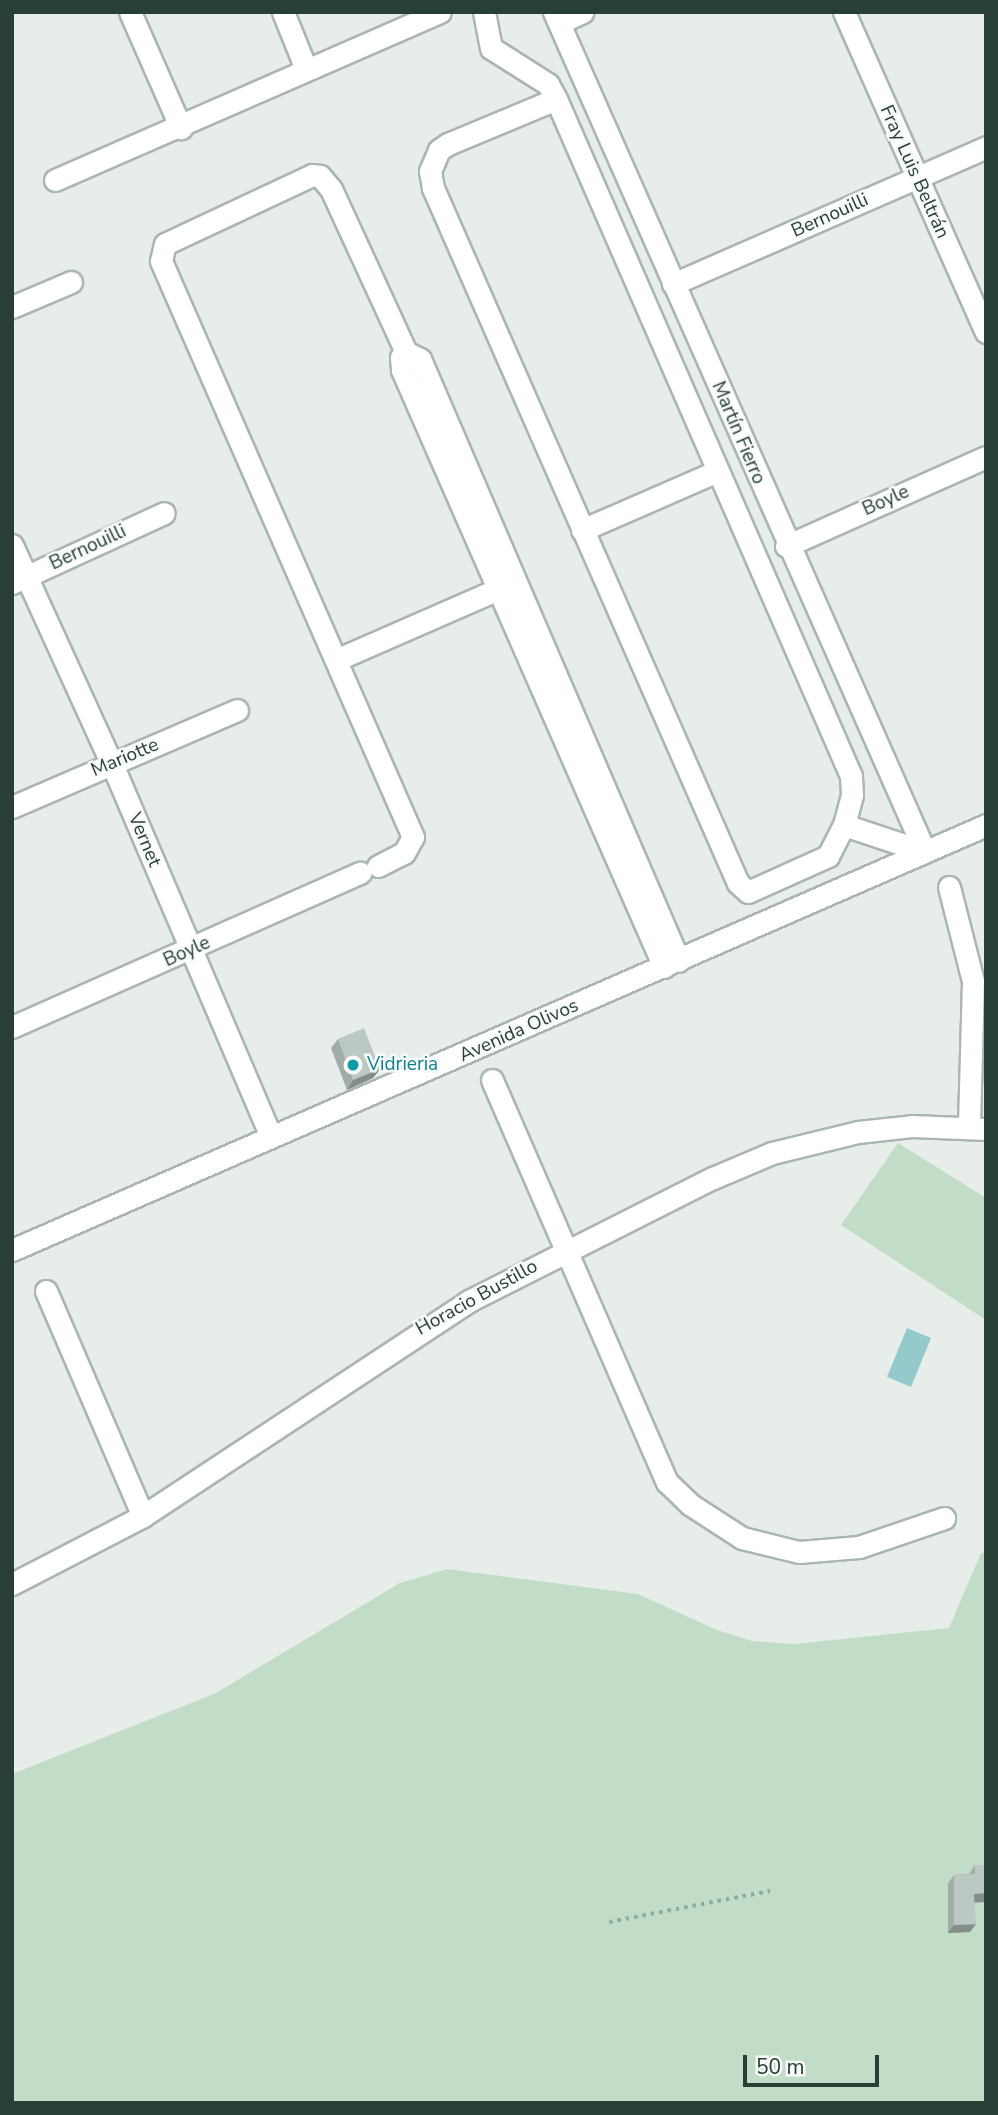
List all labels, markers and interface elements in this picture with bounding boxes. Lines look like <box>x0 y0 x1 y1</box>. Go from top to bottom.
street label: Fray Luis Beltrán <box>874 102 954 242</box>
street label: Bernouilli <box>788 189 872 243</box>
street label: Martín Fierro <box>706 378 770 488</box>
street label: Boyle <box>859 481 913 521</box>
street label: Bernouilli <box>46 520 130 576</box>
street label: Mariotte <box>88 734 162 782</box>
street label: Vernet <box>122 810 166 870</box>
street label: Boyle <box>160 932 214 972</box>
street label: Avenida Olivos <box>456 994 582 1068</box>
place label: Vidrieria <box>367 1054 438 1076</box>
marker: Vidrieria <box>345 1057 361 1073</box>
street label: Horacio Bustillo <box>412 1255 542 1341</box>
scale bar <box>746 2042 883 2086</box>
text: 50 m <box>756 2053 805 2081</box>

